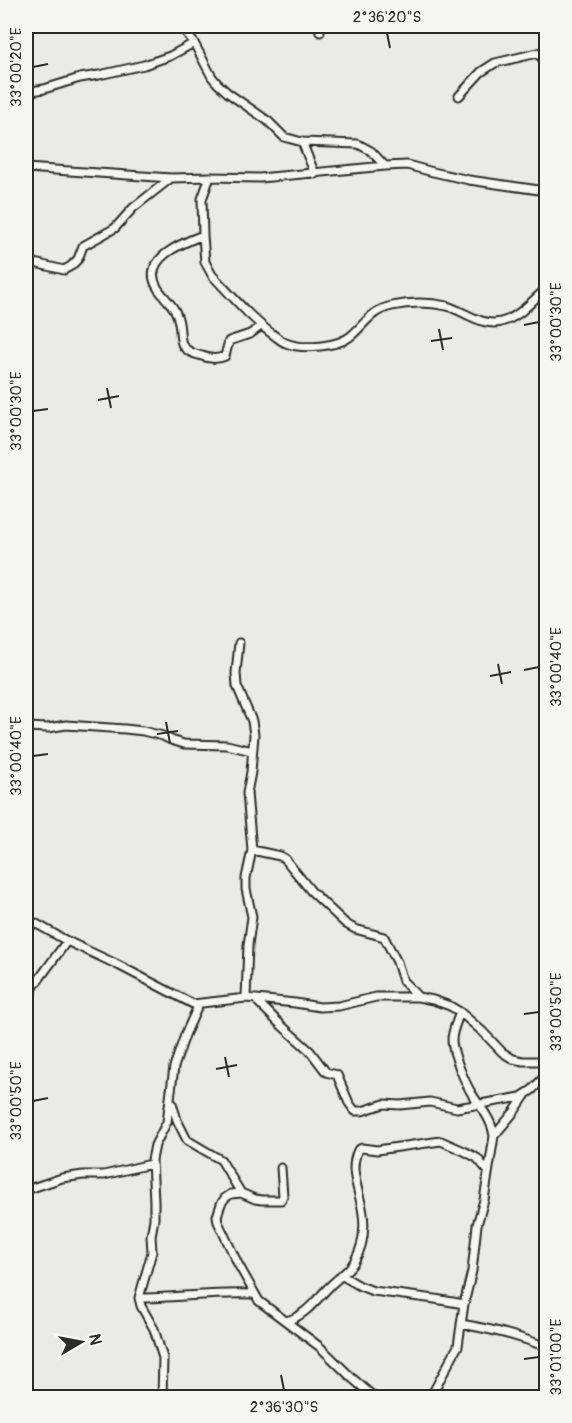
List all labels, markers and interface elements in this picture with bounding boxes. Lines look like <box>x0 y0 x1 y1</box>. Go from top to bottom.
text: 2°36'20"S <box>353 8 421 27</box>
text: 33°00'20"E <box>7 27 26 107</box>
text: 33°00'30"E <box>547 282 566 362</box>
text: 33°00'30"E <box>7 371 26 451</box>
text: 33°00'40"E <box>547 627 566 707</box>
text: 33°00'40"E <box>7 716 26 796</box>
text: 33°00'50"E <box>547 972 566 1052</box>
text: 33°00'50"E <box>7 1061 26 1141</box>
north arrow <box>51 1312 111 1372</box>
text: 33°01'00"E <box>547 1318 566 1395</box>
text: N <box>84 1333 106 1347</box>
text: 2°36'30"S <box>250 1398 318 1417</box>

